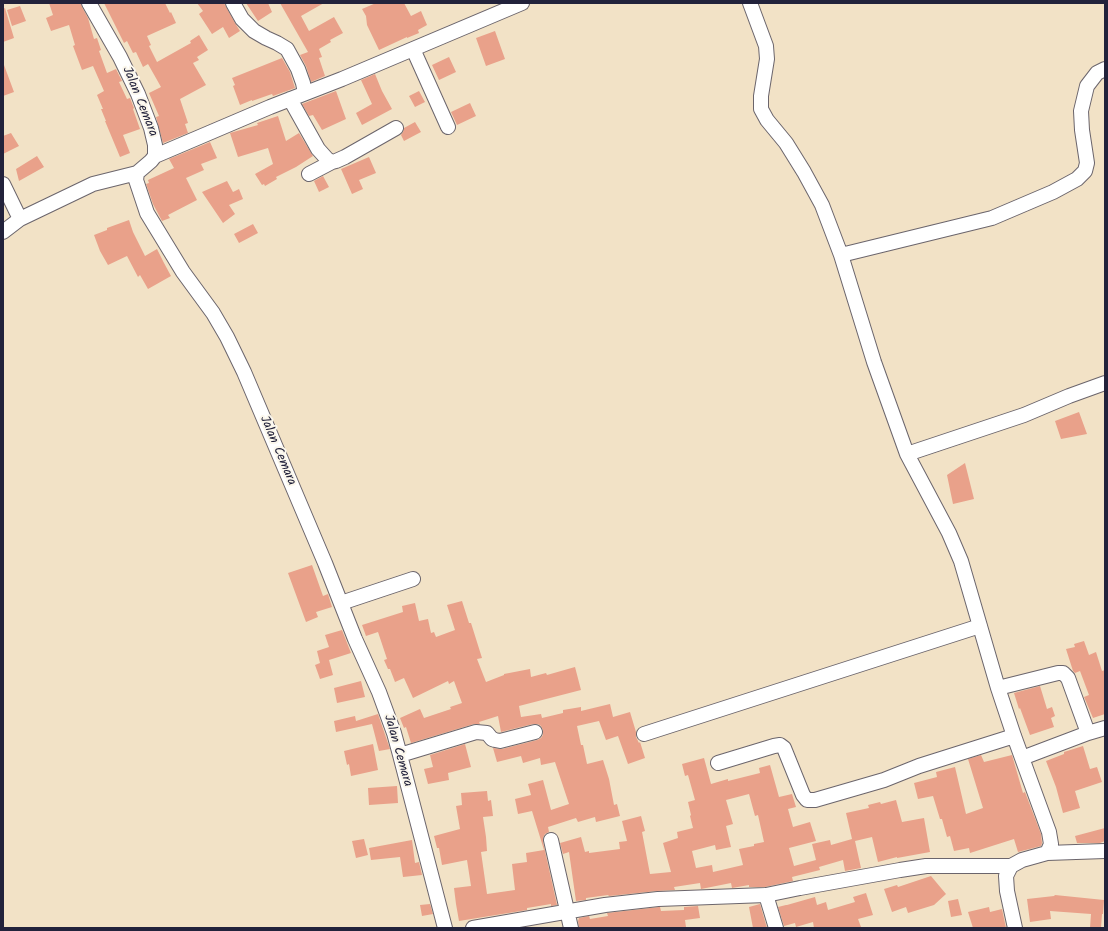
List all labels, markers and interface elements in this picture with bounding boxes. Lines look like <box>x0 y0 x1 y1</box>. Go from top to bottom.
street label: Jalan Cemara <box>118 65 160 139</box>
street label: Jalan Cemara <box>255 414 299 488</box>
street label: Jalan Cemara <box>379 713 415 789</box>

